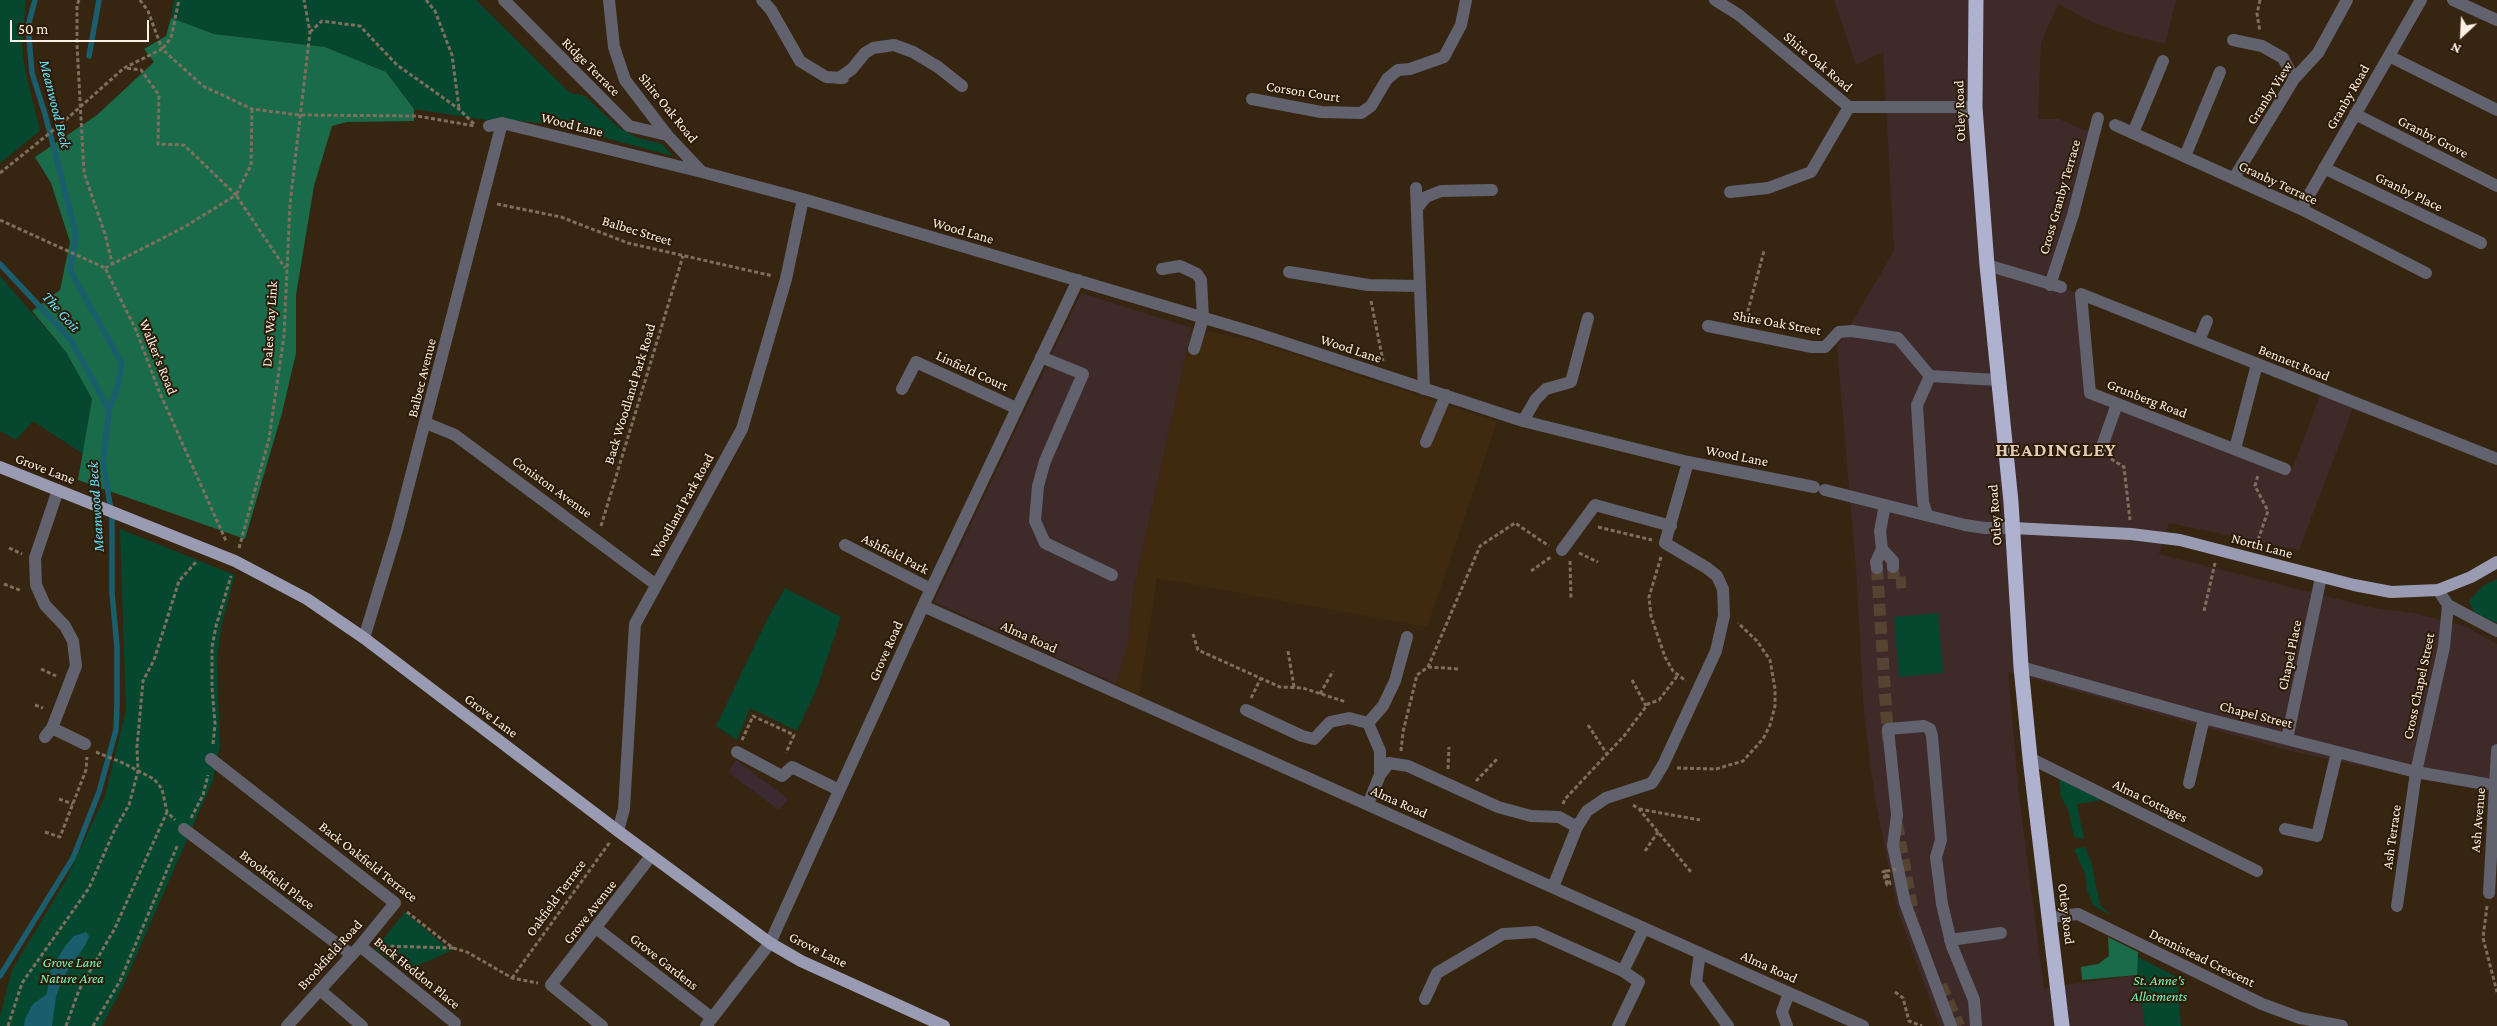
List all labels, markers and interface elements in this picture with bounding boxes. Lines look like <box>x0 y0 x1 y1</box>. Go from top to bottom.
scale bar <box>12 10 151 42</box>
north arrow <box>2437 10 2487 60</box>
text: 50 m <box>18 21 48 37</box>
street label: Shire Oak Road <box>1780 28 1856 96</box>
street label: Ridge Terrace <box>558 34 624 100</box>
text: N <box>2448 39 2463 58</box>
water label: Meanwood Beck <box>35 58 75 150</box>
street label: Granby View <box>2243 58 2297 128</box>
street label: Granby Road <box>2323 62 2373 132</box>
street label: Shire Oak Road <box>635 70 701 146</box>
street label: Corson Court <box>1265 78 1341 106</box>
street label: Otley Road <box>1951 80 1969 142</box>
street label: Wood Lane <box>539 109 605 141</box>
street label: Granby Grove <box>2395 112 2471 162</box>
street label: Cross Granby Terrace <box>2036 138 2084 256</box>
street label: Granby Terrace <box>2236 157 2320 209</box>
street label: Granby Place <box>2373 168 2445 216</box>
street label: Balbec Street <box>600 212 674 250</box>
street label: Wood Lane <box>930 214 996 248</box>
street label: Dales Way Link <box>259 280 281 368</box>
water label: The Goit <box>38 288 84 336</box>
street label: Shire Oak Street <box>1732 307 1822 339</box>
street label: Walker's Road <box>135 317 181 397</box>
street label: Back Woodland Park Road <box>601 322 659 466</box>
street label: Wood Lane <box>1318 331 1384 367</box>
street label: Balbec Avenue <box>404 337 440 419</box>
street label: Bennett Road <box>2256 341 2332 385</box>
street label: Linfield Court <box>933 347 1011 395</box>
street label: Grunberg Road <box>2104 376 2190 422</box>
district label: HEADINGLEY <box>1994 439 2118 461</box>
street label: Wood Lane <box>1704 442 1770 470</box>
street label: Grove Lane <box>13 450 77 488</box>
street label: Woodland Park Road <box>646 451 718 561</box>
street label: Coniston Avenue <box>509 452 595 522</box>
water label: Meanwood Beck <box>84 461 108 553</box>
street label: Otley Road <box>1984 484 2006 546</box>
street label: Ashfield Park <box>859 530 931 578</box>
street label: North Lane <box>2229 530 2295 562</box>
street label: Alma Road <box>998 617 1060 657</box>
street label: Grove Road <box>865 618 907 684</box>
street label: Chapel Place <box>2274 618 2306 692</box>
street label: Cross Chapel Street <box>2400 631 2438 741</box>
street label: Grove Lane <box>461 690 521 742</box>
street label: Chapel Street <box>2218 698 2294 732</box>
street label: Alma Cottages <box>2110 776 2190 826</box>
street label: Alma Road <box>1368 782 1430 822</box>
street label: Ash Avenue <box>2467 787 2489 853</box>
street label: Ash Terrace <box>2379 804 2405 870</box>
street label: Back Oakfield Terrace <box>315 818 421 906</box>
street label: Brookfield Place <box>236 846 318 914</box>
street label: Oakfield Terrace <box>522 856 590 940</box>
street label: Grove Avenue <box>560 877 620 947</box>
street label: Otley Road <box>2054 883 2078 945</box>
street label: Brookfield Road <box>294 916 366 994</box>
street label: Dennistead Crescent <box>2146 925 2258 991</box>
street label: Grove Lane <box>786 929 850 971</box>
street label: Grove Gardens <box>626 930 702 994</box>
street label: Back Heddon Place <box>371 933 463 1013</box>
street label: Alma Road <box>1738 947 1800 987</box>
park label: Grove Lane Nature Area <box>40 955 104 988</box>
park label: St. Anne's Allotments <box>2131 973 2187 1006</box>

